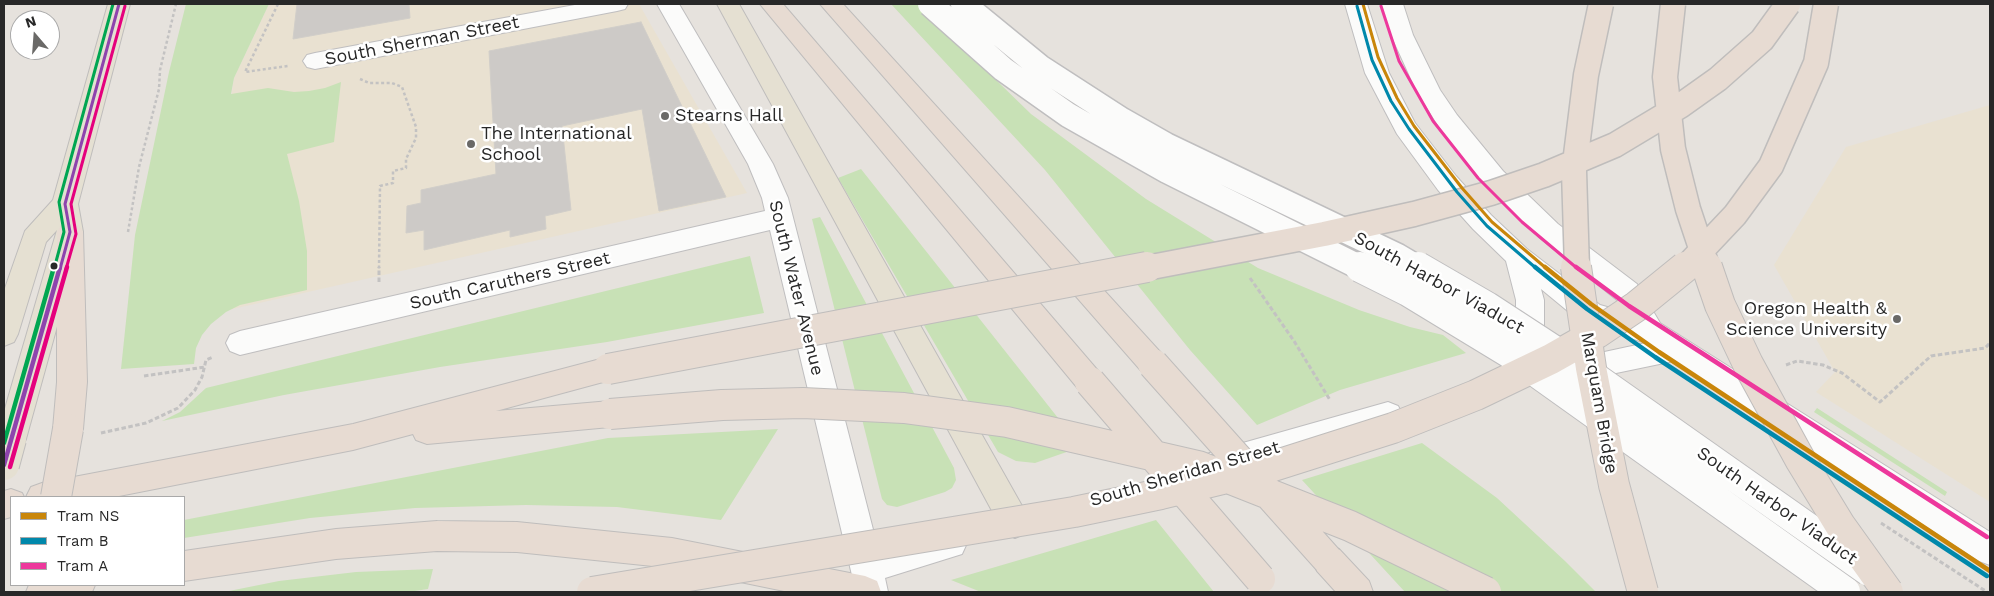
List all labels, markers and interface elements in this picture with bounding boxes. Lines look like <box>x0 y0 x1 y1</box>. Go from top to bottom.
north arrow <box>10 10 60 60</box>
text: N <box>23 12 38 31</box>
street label: South Sherman Street <box>323 12 521 70</box>
place label: Stearns Hall <box>675 105 783 127</box>
marker: Stearns Hall <box>659 110 671 122</box>
place label: The International School <box>481 123 632 166</box>
marker: The International School <box>465 138 477 150</box>
street label: South Water Avenue <box>764 198 828 378</box>
street label: South Harbor Viaduct <box>1350 227 1528 339</box>
street label: South Caruthers Street <box>408 247 612 315</box>
unlabelled marker <box>49 261 59 271</box>
place label: Oregon Health & Science University <box>1726 298 1887 340</box>
marker: Oregon Health & Science University <box>1891 313 1903 325</box>
street label: Marquam Bridge <box>1576 330 1622 476</box>
street label: South Sheridan Street <box>1088 437 1282 511</box>
street label: South Harbor Viaduct <box>1693 442 1861 570</box>
legend <box>10 496 185 586</box>
text: Tram NS <box>57 507 119 525</box>
text: Tram B <box>57 532 109 550</box>
text: Tram A <box>57 557 108 575</box>

